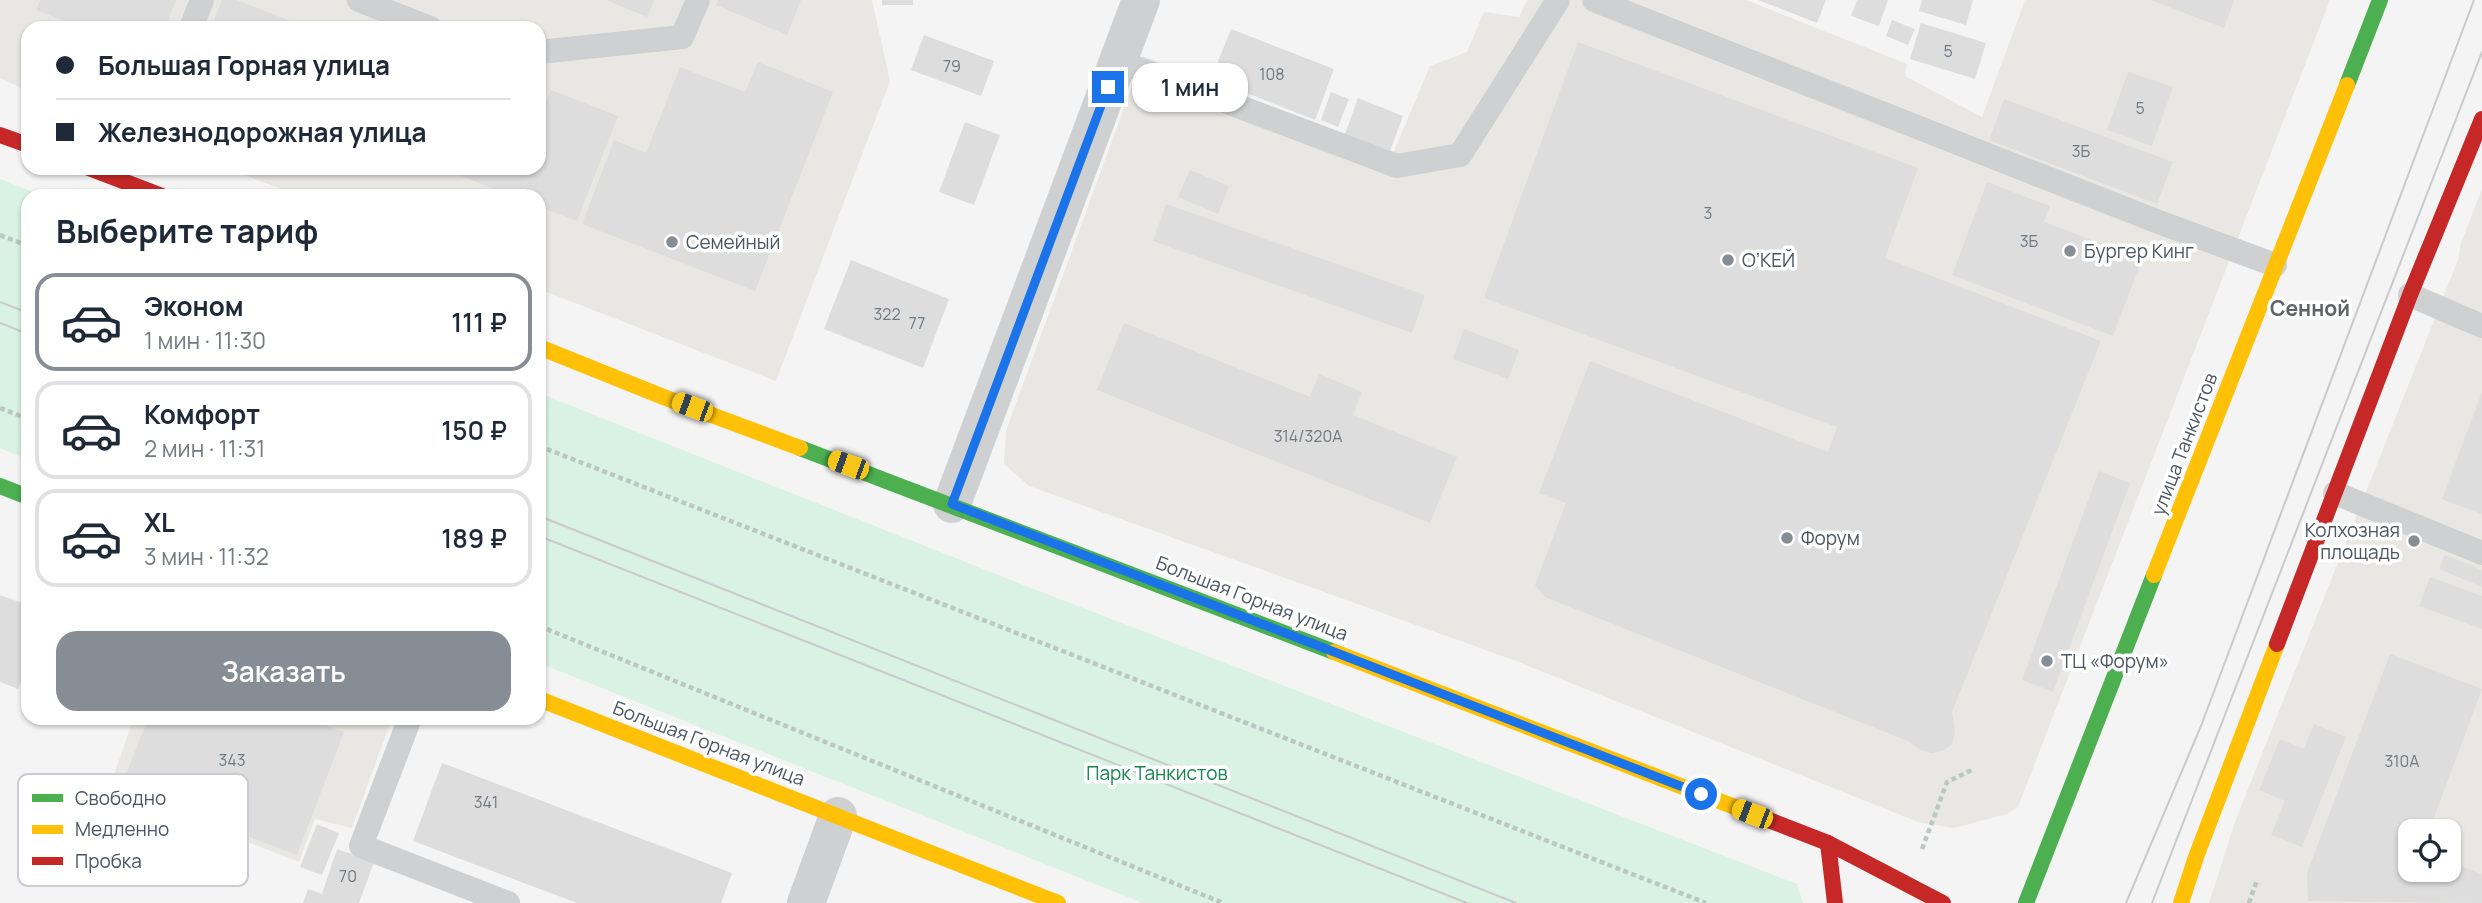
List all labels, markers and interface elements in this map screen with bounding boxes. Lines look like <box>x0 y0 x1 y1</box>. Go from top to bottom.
house number: 5 <box>1943 40 1953 62</box>
text: Большая Горная улица <box>98 47 390 83</box>
house number: 79 <box>943 55 961 77</box>
callout: 1 мин <box>1132 62 1248 112</box>
house number: 108 <box>1259 63 1285 85</box>
route end <box>1092 71 1124 103</box>
text: 1 мин <box>1161 71 1219 103</box>
house number: 5 <box>2135 97 2145 119</box>
text: Железнодорожная улица <box>98 114 426 150</box>
house number: 3Б <box>2072 140 2091 162</box>
house number: 3 <box>1704 202 1712 224</box>
text: Выберите тариф <box>56 209 318 253</box>
place label: Семейный <box>686 229 780 255</box>
house number: 3Б <box>2020 230 2039 252</box>
marker: Семейный <box>664 234 680 250</box>
place label: Бургер Кинг <box>2084 238 2194 264</box>
marker: Бургер Кинг <box>2062 243 2078 259</box>
place label: О’КЕЙ <box>1742 247 1795 273</box>
marker: О’КЕЙ <box>1720 252 1736 268</box>
text: Эконом <box>144 288 244 324</box>
icon: car <box>60 291 123 354</box>
district label: Сенной <box>2270 294 2350 322</box>
house number: 322 <box>873 303 901 325</box>
text: 111 ₽ <box>451 304 507 340</box>
house number: 77 <box>909 312 925 334</box>
text: 1 мин · 11:30 <box>144 324 266 356</box>
street label: улица Танкистов <box>2145 369 2223 519</box>
car <box>669 390 716 424</box>
text: Комфорт <box>144 396 260 432</box>
icon: car <box>60 399 123 462</box>
text: 150 ₽ <box>441 412 507 448</box>
house number: 314/320А <box>1274 425 1342 447</box>
text: 2 мин · 11:31 <box>144 432 265 464</box>
car <box>825 448 872 482</box>
text: XL <box>144 504 175 540</box>
icon: car <box>60 507 123 570</box>
place label: Колхозная площадь <box>2305 517 2400 565</box>
text: 189 ₽ <box>441 520 507 556</box>
place label: Форум <box>1801 525 1860 551</box>
marker: Форум <box>1779 530 1795 546</box>
marker: Колхозная площадь <box>2406 533 2422 549</box>
text: 3 мин · 11:32 <box>144 540 269 572</box>
street label: Большая Горная улица <box>1152 549 1352 647</box>
button: Заказать <box>56 631 511 711</box>
place label: ТЦ «Форум» <box>2061 648 2169 674</box>
marker: ТЦ «Форум» <box>2039 653 2055 669</box>
street label: Большая Горная улица <box>609 694 809 792</box>
house number: 343 <box>218 749 246 771</box>
house number: 310А <box>2385 750 2419 772</box>
park label: Парк Танкистов <box>1086 760 1228 786</box>
legend <box>18 774 248 886</box>
route start <box>1685 778 1717 810</box>
text: Свободно <box>75 785 166 811</box>
house number: 341 <box>474 791 498 813</box>
car <box>1729 797 1776 831</box>
text: Медленно <box>75 816 169 842</box>
map controls <box>2398 819 2461 882</box>
button: locate <box>2398 819 2461 882</box>
text: Пробка <box>75 848 142 874</box>
house number: 70 <box>339 865 357 887</box>

